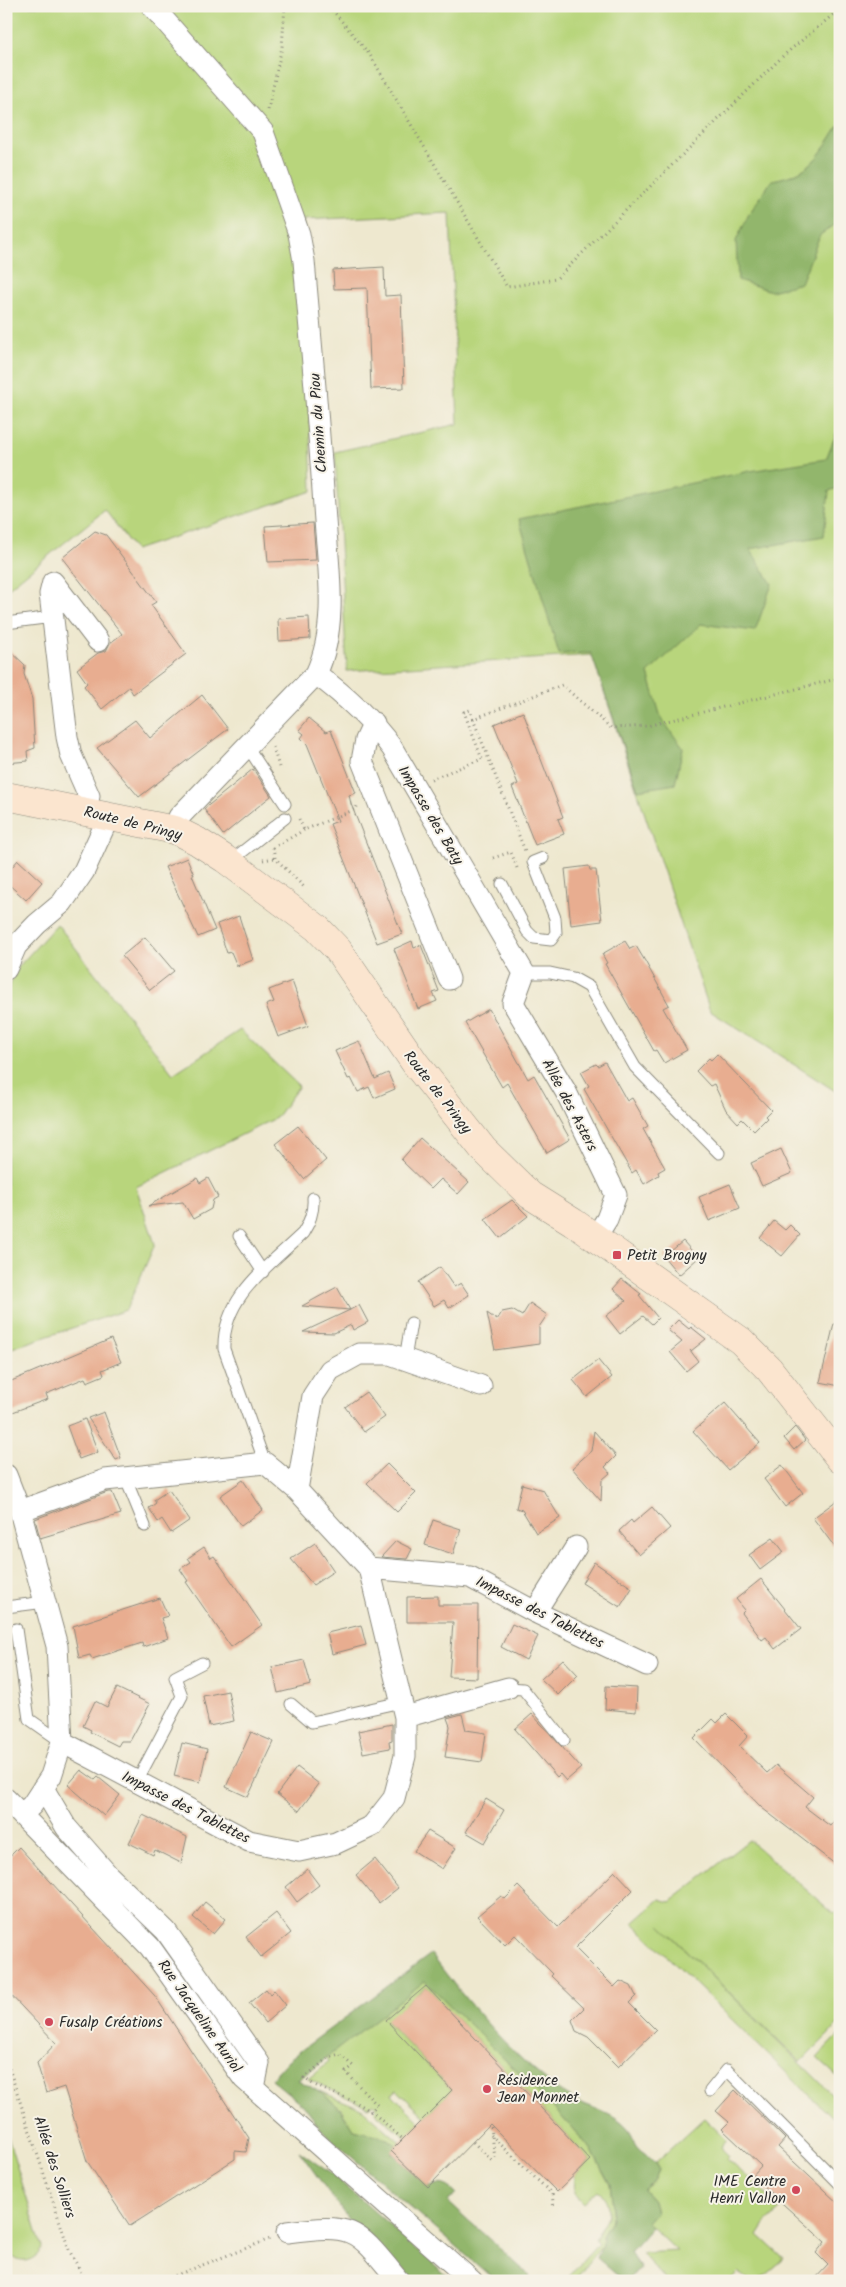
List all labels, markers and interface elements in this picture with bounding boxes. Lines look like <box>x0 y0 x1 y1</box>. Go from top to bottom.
street label: Chemin du Piou <box>304 372 334 474</box>
street label: Impasse des Baty <box>391 761 470 871</box>
street label: Route de Pringy <box>81 800 185 848</box>
street label: Route de Pringy <box>397 1046 478 1140</box>
street label: Allée des Asters <box>535 1055 604 1157</box>
place label: Petit Brogny <box>627 1244 708 1268</box>
marker: Petit Brogny <box>611 1249 623 1261</box>
street label: Impasse des Tablettes <box>471 1570 608 1656</box>
street label: Impasse des Tablettes <box>117 1765 254 1851</box>
street label: Rue Jacqueline Auriol <box>151 1955 248 2079</box>
place label: Fusalp Créations <box>59 2011 163 2035</box>
marker: Fusalp Créations <box>43 2016 55 2028</box>
place label: Résidence Jean Monnet <box>497 2069 579 2110</box>
marker: Résidence Jean Monnet <box>481 2083 493 2095</box>
street label: Allée des Solliers <box>26 2113 82 2222</box>
place label: IME Centre Henri Vallon <box>709 2170 786 2211</box>
marker: IME Centre Henri Vallon <box>790 2184 802 2196</box>

